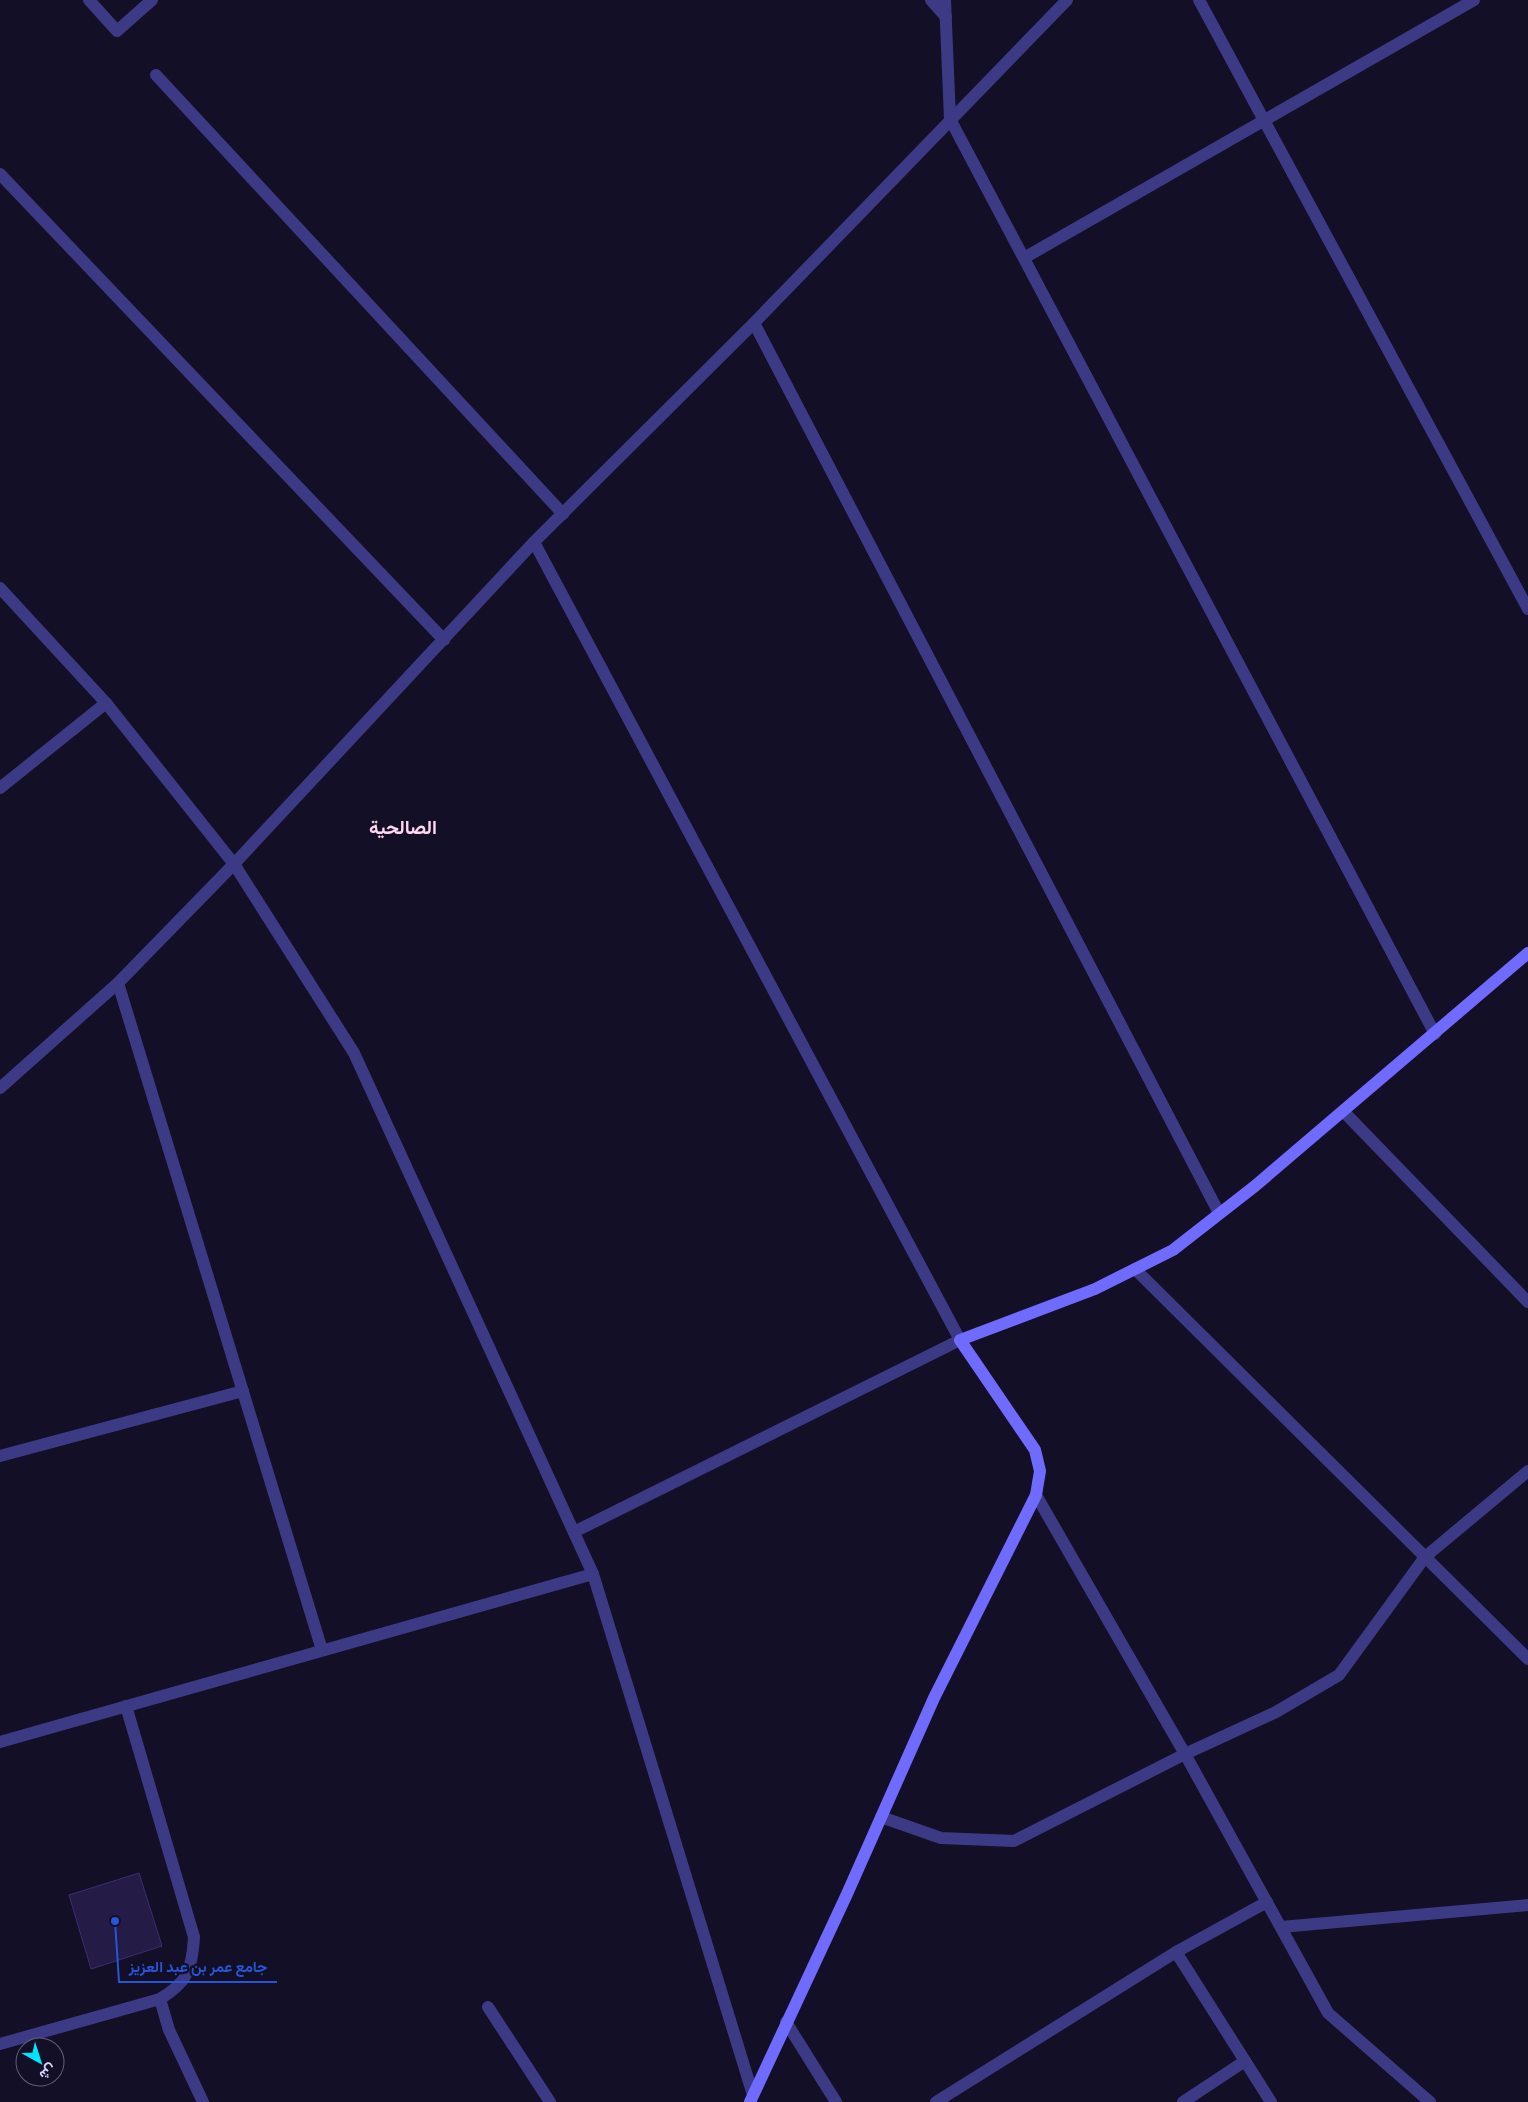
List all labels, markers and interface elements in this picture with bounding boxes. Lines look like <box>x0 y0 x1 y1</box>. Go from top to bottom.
district label: الصالحية <box>369 816 437 840</box>
callout: جامع عمر بن عبد العزيز <box>119 1952 277 1982</box>
text: جامع عمر بن عبد العزيز <box>128 1958 267 1977</box>
north arrow <box>15 2037 65 2087</box>
text: ش <box>36 2060 60 2084</box>

